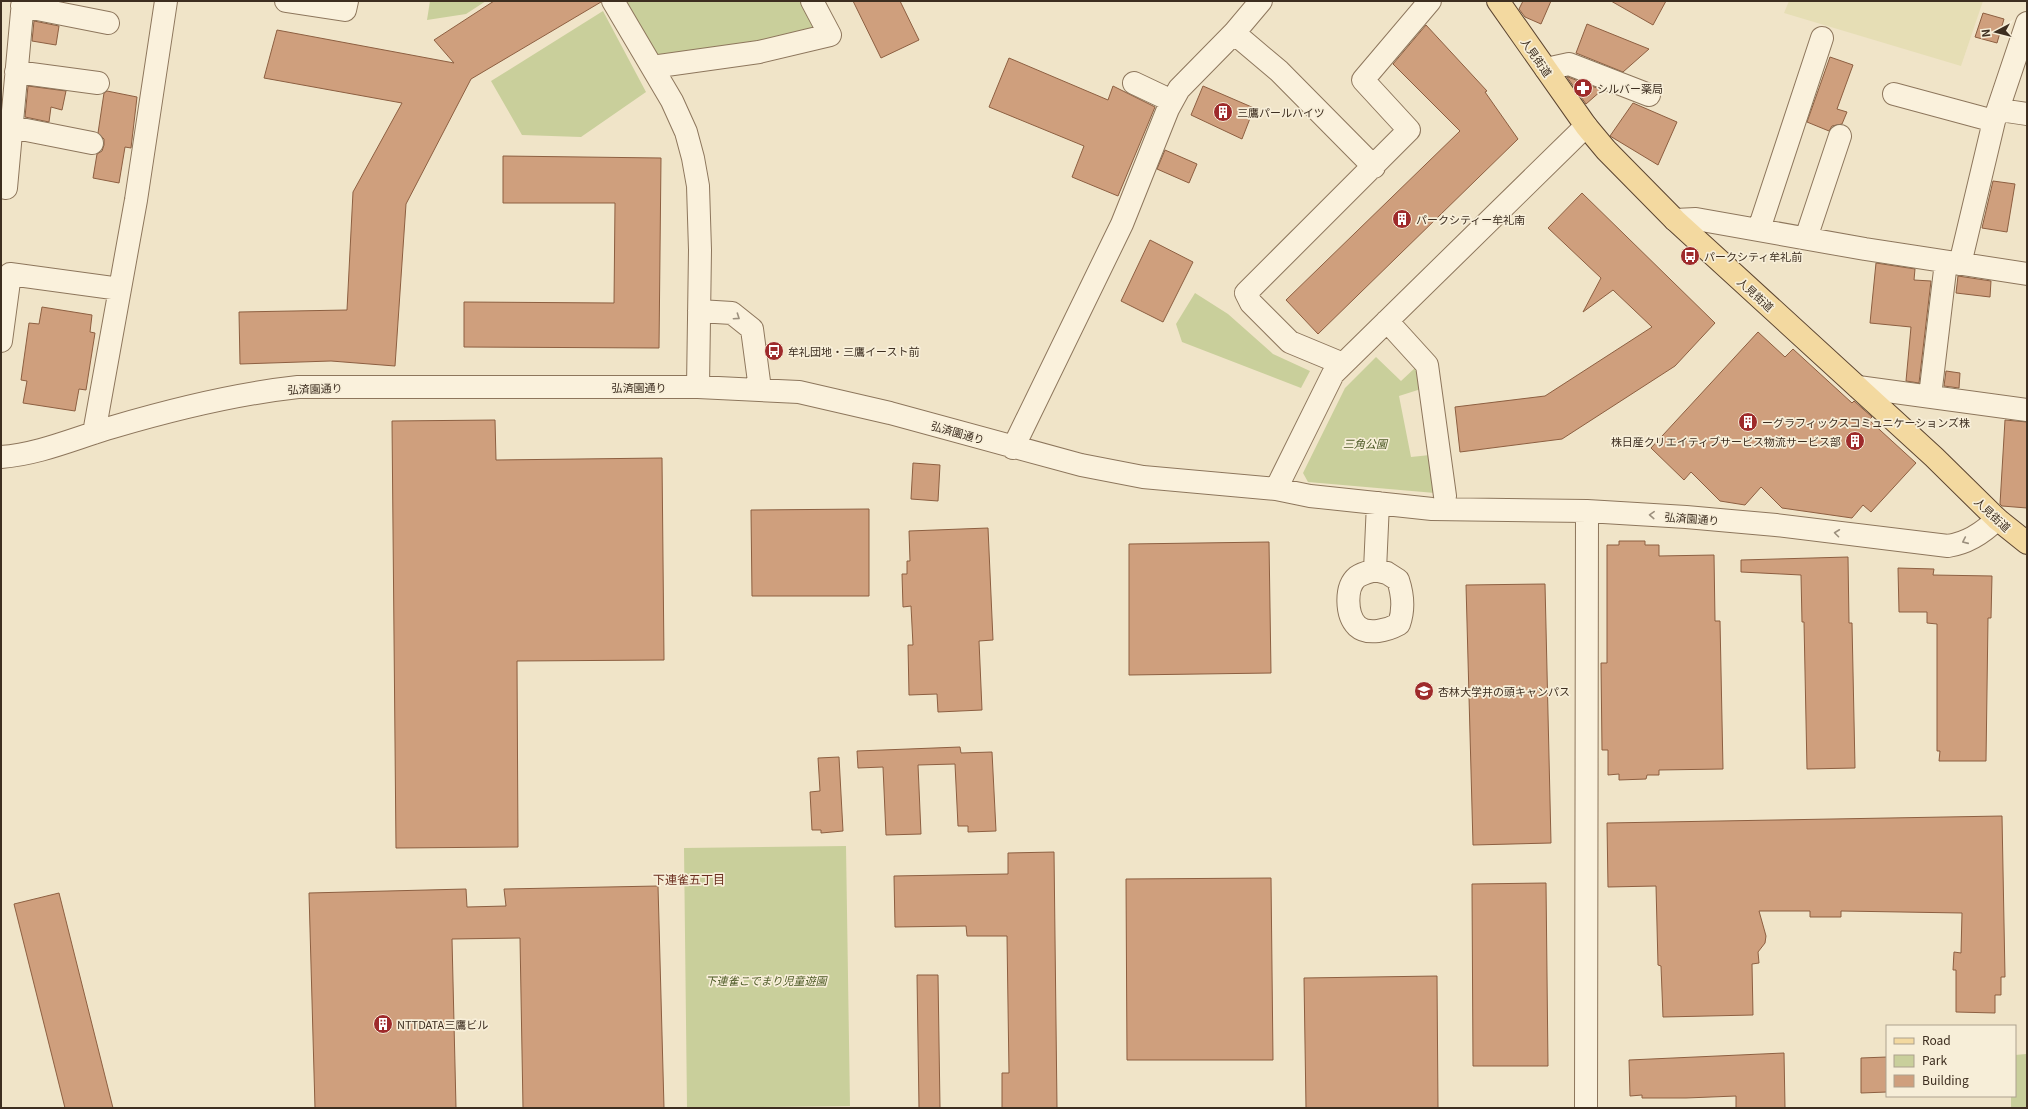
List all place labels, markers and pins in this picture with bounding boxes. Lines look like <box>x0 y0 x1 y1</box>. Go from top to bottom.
pharmacy icon: シルバー薬局 <box>1572 77 1594 99</box>
place label: シルバー薬局 <box>1597 80 1663 96</box>
building icon: 三鷹パールハイツ <box>1212 101 1234 123</box>
place label: 三鷹パールハイツ <box>1237 104 1325 120</box>
building icon: パークシティー牟礼南 <box>1391 208 1413 230</box>
place label: パークシティー牟礼南 <box>1416 211 1525 227</box>
bus stop icon: パークシティ牟礼前 <box>1679 245 1701 267</box>
place label: パークシティ牟礼前 <box>1704 248 1802 264</box>
bus stop icon: 牟礼団地・三鷹イースト前 <box>763 340 785 362</box>
place label: 牟礼団地・三鷹イースト前 <box>788 343 919 359</box>
building icon: ーグラフィックスコミュニケーションズ株 <box>1737 411 1759 433</box>
place label: ーグラフィックスコミュニケーションズ株 <box>1762 414 1970 430</box>
building icon: 株日産クリエイティブサービス物流サービス部 <box>1844 430 1866 452</box>
place label: 株日産クリエイティブサービス物流サービス部 <box>1611 433 1841 449</box>
school or university icon: 杏林大学井の頭キャンパス <box>1413 680 1435 702</box>
place label: 杏林大学井の頭キャンパス <box>1438 683 1570 699</box>
building icon: NTTDATA三鷹ビル <box>372 1013 394 1035</box>
place label: NTTDATA三鷹ビル <box>397 1016 488 1032</box>

